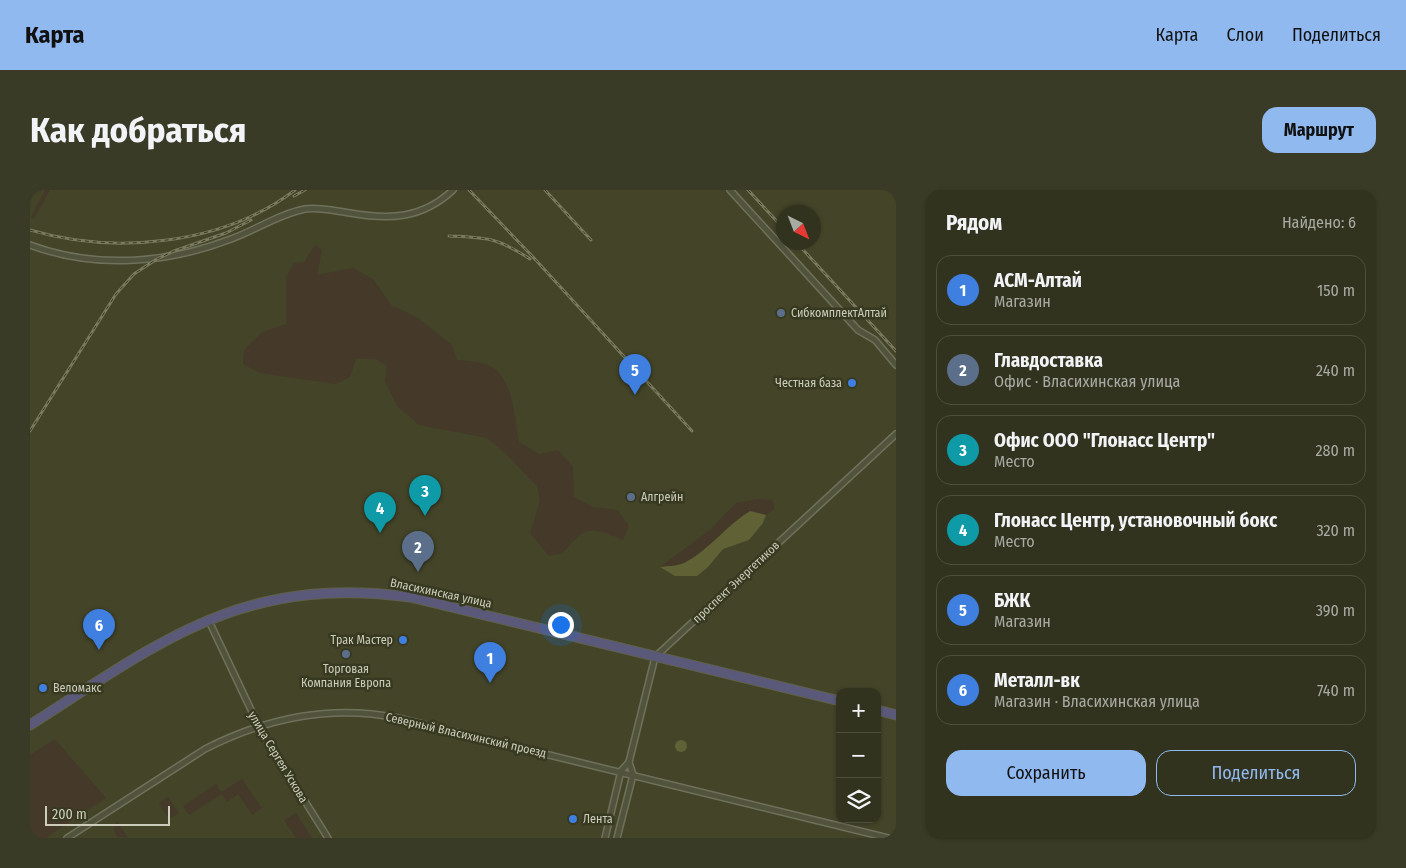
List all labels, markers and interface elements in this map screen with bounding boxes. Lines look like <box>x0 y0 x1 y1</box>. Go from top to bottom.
text: Карта <box>25 21 84 49</box>
text: Карта <box>1155 24 1198 46</box>
text: Слои <box>1226 24 1264 46</box>
text: Поделиться <box>1292 24 1381 46</box>
button: Маршрут <box>1262 107 1376 153</box>
text: Как добраться <box>30 109 247 151</box>
north arrow <box>776 205 821 250</box>
text: Рядом <box>946 210 1002 236</box>
text: Найдено: 6 <box>1282 213 1356 232</box>
text: АСМ-Алтай <box>994 269 1082 292</box>
text: 1 <box>960 281 966 300</box>
text: 150 m <box>1317 281 1355 300</box>
text: Магазин <box>994 292 1051 311</box>
place label: СибкомплектАлтай <box>791 306 887 320</box>
marker: СибкомплектАлтай <box>775 307 787 319</box>
text: Главдоставка <box>994 349 1103 372</box>
pin: 5 <box>619 354 651 395</box>
text: 2 <box>959 361 967 380</box>
text: 240 m <box>1316 361 1355 380</box>
text: Офис · Власихинская улица <box>994 372 1180 391</box>
place label: Честная база <box>775 376 842 390</box>
marker: Честная база <box>846 377 858 389</box>
text: Офис ООО "Глонасс Центр" <box>994 429 1215 452</box>
text: 3 <box>959 441 967 460</box>
text: 280 m <box>1316 441 1355 460</box>
text: Место <box>994 452 1035 471</box>
pin: 3 <box>409 475 441 516</box>
place label: Алгрейн <box>641 490 683 504</box>
marker: Алгрейн <box>625 491 637 503</box>
pin: 4 <box>364 492 396 533</box>
text: Глонасс Центр, установочный бокс <box>994 509 1277 532</box>
text: 4 <box>959 521 967 540</box>
text: 320 m <box>1316 521 1355 540</box>
pin: 2 <box>402 531 434 572</box>
text: Место <box>994 532 1035 551</box>
street label: проспект Энергетиков <box>690 538 782 626</box>
street label: Власихинская улица <box>389 575 493 611</box>
text: БЖК <box>994 589 1030 612</box>
text: 5 <box>959 601 967 620</box>
text: 390 m <box>1316 601 1355 620</box>
pin: 6 <box>83 609 115 650</box>
your location <box>548 612 574 638</box>
text: Магазин <box>994 612 1051 631</box>
place label: Трак Мастер <box>330 633 393 647</box>
marker: Трак Мастер <box>397 634 409 646</box>
pin: 1 <box>474 642 506 683</box>
marker: Торговая Компания Европа <box>340 648 352 660</box>
place label: Торговая Компания Европа <box>301 662 391 690</box>
text: Металл-вк <box>994 669 1080 692</box>
place label: Веломакс <box>53 681 102 695</box>
text: 6 <box>959 681 967 700</box>
text: 740 m <box>1317 681 1355 700</box>
marker: Веломакс <box>37 682 49 694</box>
map controls <box>836 688 881 823</box>
button: + <box>836 688 881 733</box>
text: Магазин · Власихинская улица <box>994 692 1200 711</box>
street label: улица Сергея Ускова <box>245 709 311 805</box>
street label: Северный Власихинский проезд <box>384 710 548 760</box>
button: − <box>836 733 881 778</box>
button: Сохранить <box>946 750 1146 796</box>
button: Поделиться <box>1156 750 1356 796</box>
button: layers <box>836 778 881 823</box>
scale bar <box>45 803 170 826</box>
text: 200 m <box>52 806 87 823</box>
place label: Лента <box>583 812 613 826</box>
marker: Лента <box>567 813 579 825</box>

